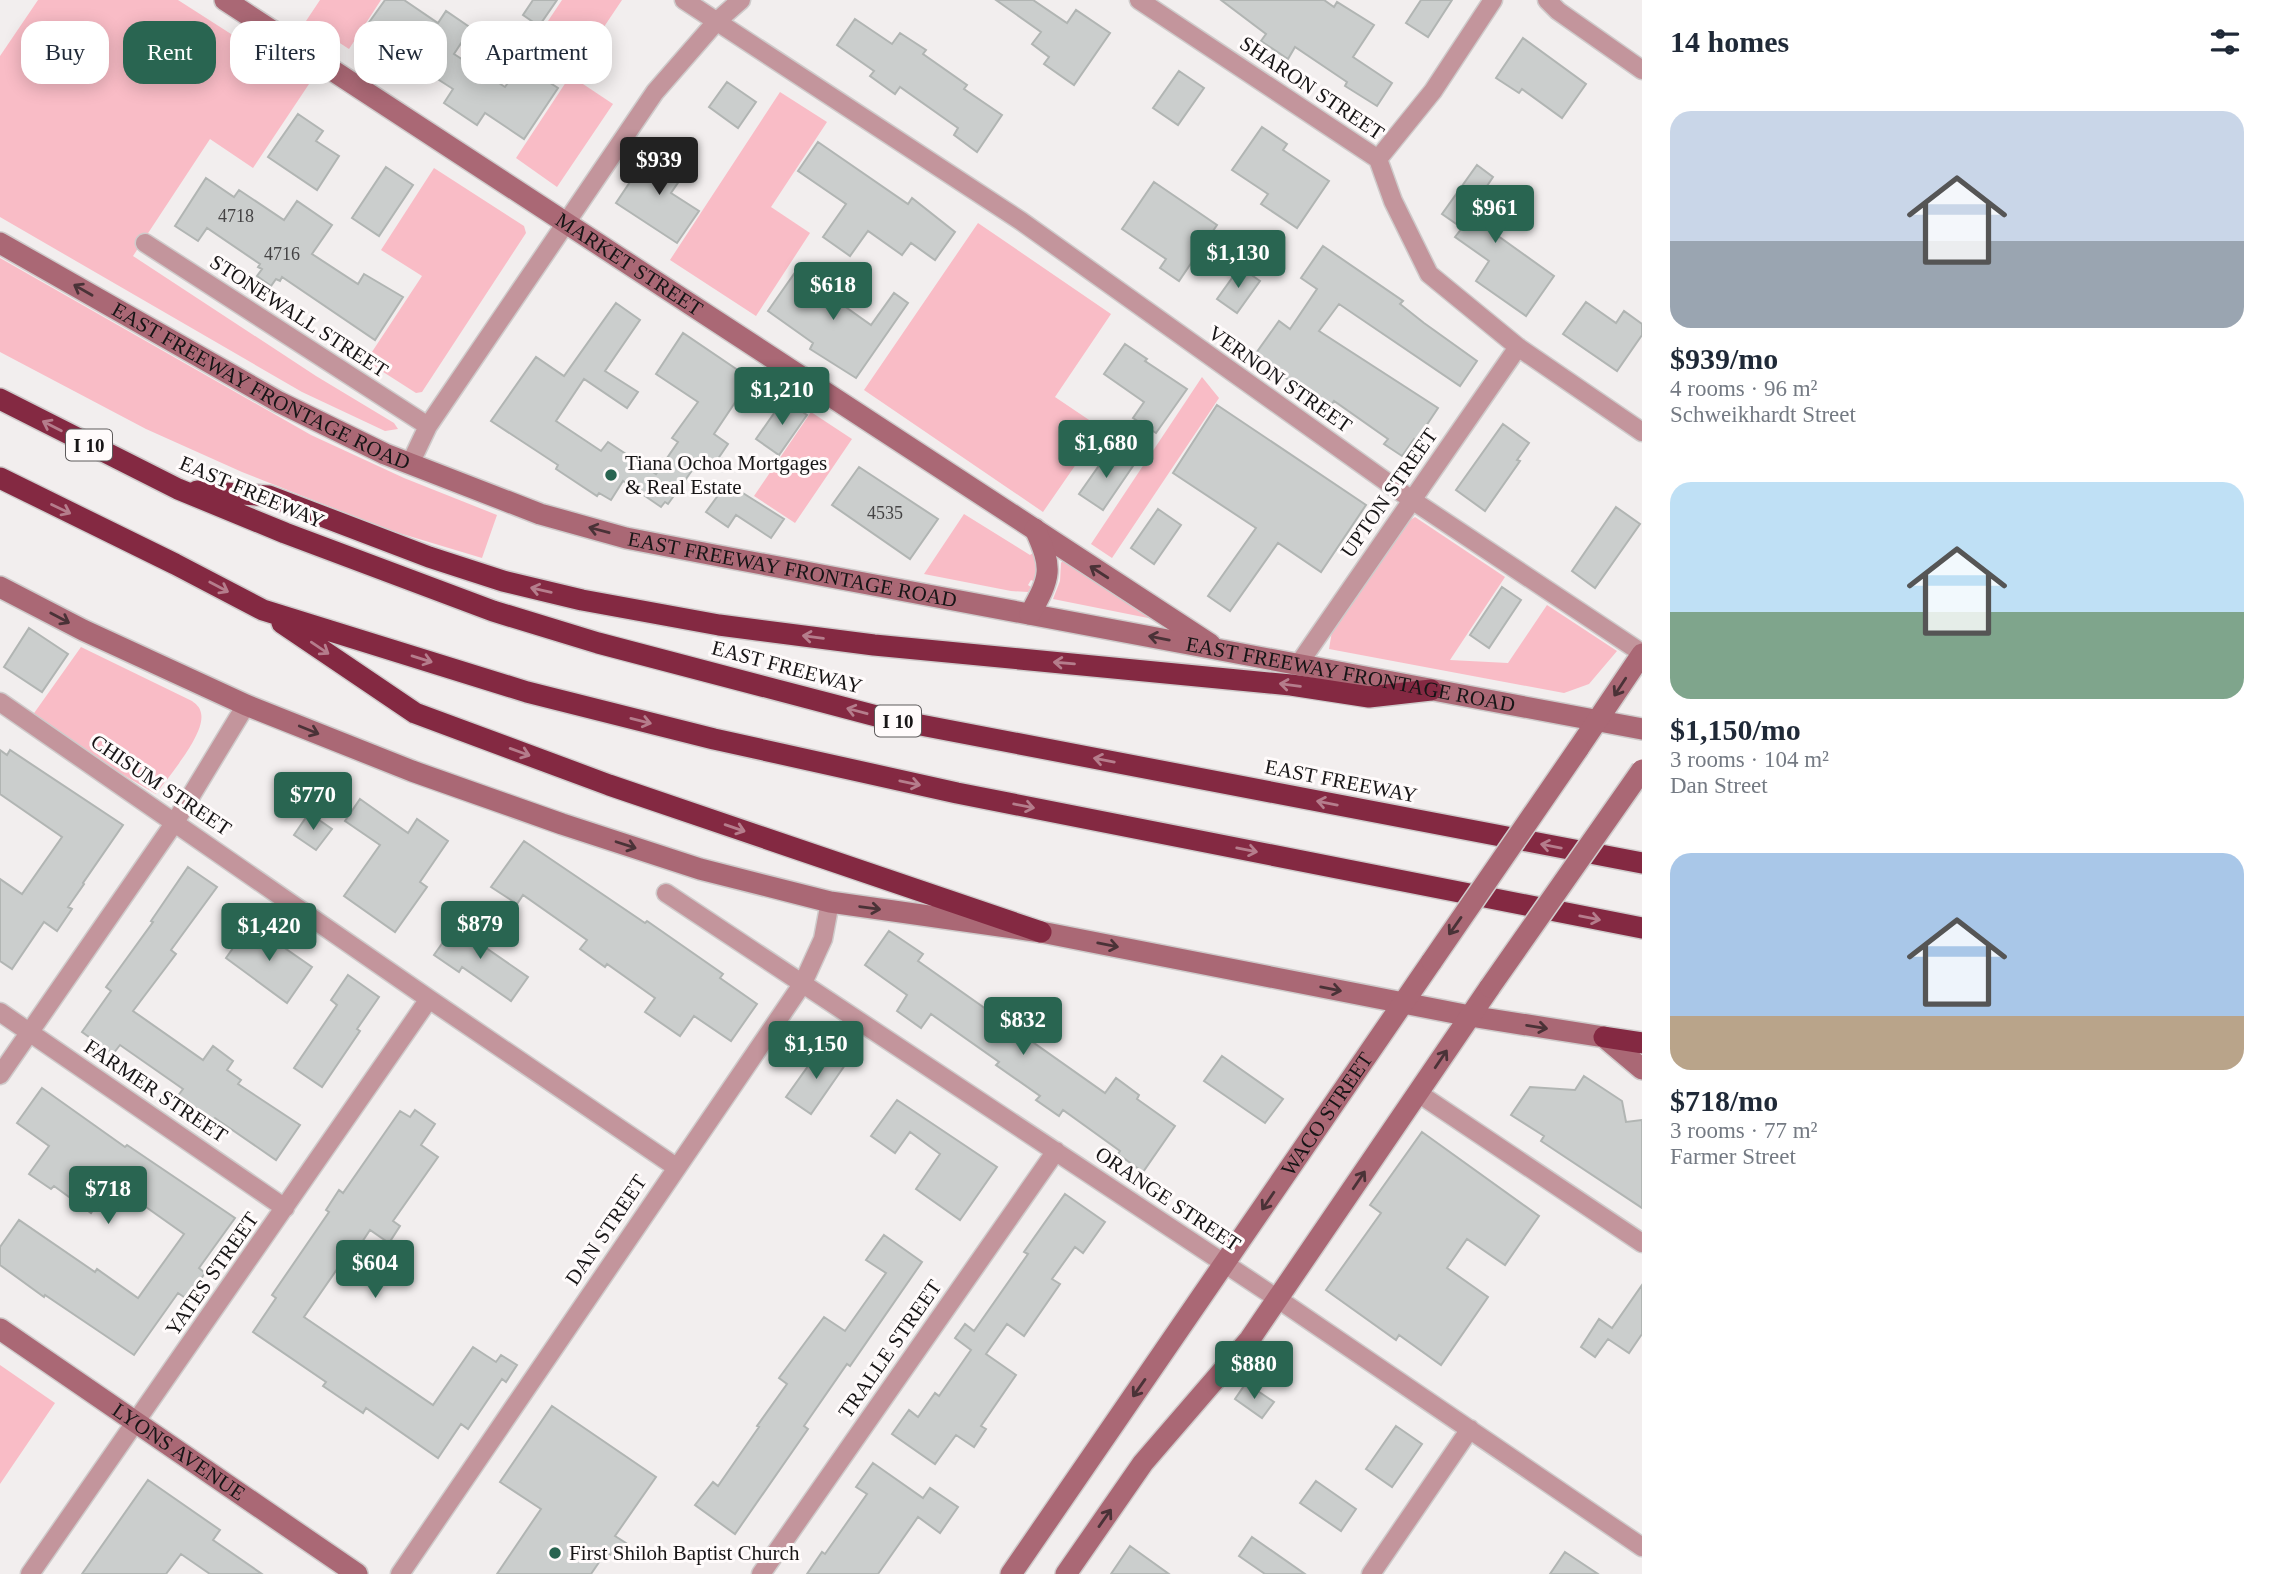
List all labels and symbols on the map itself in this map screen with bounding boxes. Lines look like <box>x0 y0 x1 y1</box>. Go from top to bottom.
street label: SHARON STREET <box>1235 31 1389 145</box>
pin: $939 <box>618 138 700 197</box>
pin: $961 <box>1454 186 1536 245</box>
house number: 4718 <box>218 206 254 226</box>
street label: MARKET STREET <box>551 208 707 321</box>
pin: $1,130 <box>1181 230 1295 290</box>
house number: 4716 <box>264 244 300 264</box>
street label: STONEWALL STREET <box>206 250 393 383</box>
pin: $618 <box>792 262 874 322</box>
one-way arrow <box>74 283 94 297</box>
street label: EAST FREEWAY FRONTAGE ROAD <box>108 297 414 475</box>
street label: VERNON STREET <box>1204 320 1357 438</box>
pin: $1,210 <box>725 368 839 427</box>
one-way arrow <box>42 418 63 432</box>
pin: $1,680 <box>1049 420 1163 480</box>
street label: UPTON STREET <box>1336 424 1442 562</box>
road number: I 10 <box>66 430 112 460</box>
street label: EAST FREEWAY <box>176 451 328 533</box>
place label: Tiana Ochoa Mortgages & Real Estate <box>625 451 827 499</box>
marker: Tiana Ochoa Mortgages & Real Estate <box>603 467 619 483</box>
one-way arrow <box>50 502 71 516</box>
house number: 4535 <box>867 503 903 523</box>
one-way arrow <box>588 523 611 536</box>
street label: EAST FREEWAY FRONTAGE ROAD <box>626 527 959 612</box>
one-way arrow <box>1090 564 1109 579</box>
one-way arrow <box>208 581 229 594</box>
one-way arrow <box>530 583 553 596</box>
one-way arrow <box>50 612 70 626</box>
one-way arrow <box>803 631 825 644</box>
one-way arrow <box>1148 631 1171 644</box>
street label: EAST FREEWAY FRONTAGE ROAD <box>1184 632 1517 717</box>
street label: EAST FREEWAY <box>709 635 865 699</box>
one-way arrow <box>309 642 329 656</box>
one-way arrow <box>410 654 432 667</box>
one-way arrow <box>1053 656 1076 669</box>
one-way arrow <box>1613 677 1627 697</box>
one-way arrow <box>1280 679 1302 692</box>
one-way arrow <box>846 704 869 717</box>
road number: I 10 <box>875 706 921 736</box>
one-way arrow <box>629 715 652 728</box>
one-way arrow <box>298 725 320 738</box>
street label: CHISUM STREET <box>86 729 236 841</box>
one-way arrow <box>509 747 531 759</box>
one-way arrow <box>1093 753 1116 767</box>
street label: EAST FREEWAY <box>1263 754 1419 808</box>
pin: $770 <box>272 772 354 832</box>
one-way arrow <box>898 776 921 790</box>
one-way arrow <box>1316 796 1339 809</box>
one-way arrow <box>1012 800 1035 813</box>
one-way arrow <box>723 823 745 835</box>
one-way arrow <box>1540 838 1563 852</box>
one-way arrow <box>615 840 637 852</box>
one-way arrow <box>1235 844 1258 858</box>
pin: $879 <box>439 902 521 961</box>
one-way arrow <box>858 902 881 915</box>
pin: $1,420 <box>212 904 326 963</box>
one-way arrow <box>1578 912 1601 925</box>
one-way arrow <box>1448 916 1462 935</box>
one-way arrow <box>1096 939 1119 953</box>
one-way arrow <box>1319 982 1342 996</box>
pin: $832 <box>982 998 1064 1057</box>
pin: $1,150 <box>759 1021 873 1081</box>
one-way arrow <box>1525 1021 1548 1034</box>
street label: FARMER STREET <box>80 1034 232 1148</box>
street label: WACO STREET <box>1276 1048 1378 1180</box>
one-way arrow <box>1434 1049 1448 1069</box>
street label: ORANGE STREET <box>1091 1142 1245 1257</box>
pin: $718 <box>67 1166 149 1226</box>
street label: DAN STREET <box>560 1170 652 1290</box>
one-way arrow <box>1352 1171 1367 1190</box>
one-way arrow <box>1261 1191 1275 1210</box>
street label: YATES STREET <box>161 1207 264 1340</box>
pin: $604 <box>334 1240 416 1300</box>
street label: TRALLE STREET <box>833 1275 947 1423</box>
pin: $880 <box>1213 1342 1295 1401</box>
one-way arrow <box>1132 1378 1146 1398</box>
street label: LYONS AVENUE <box>108 1398 250 1506</box>
one-way arrow <box>1098 1509 1112 1528</box>
place label: First Shiloh Baptist Church <box>569 1541 800 1565</box>
marker: First Shiloh Baptist Church <box>547 1545 563 1561</box>

